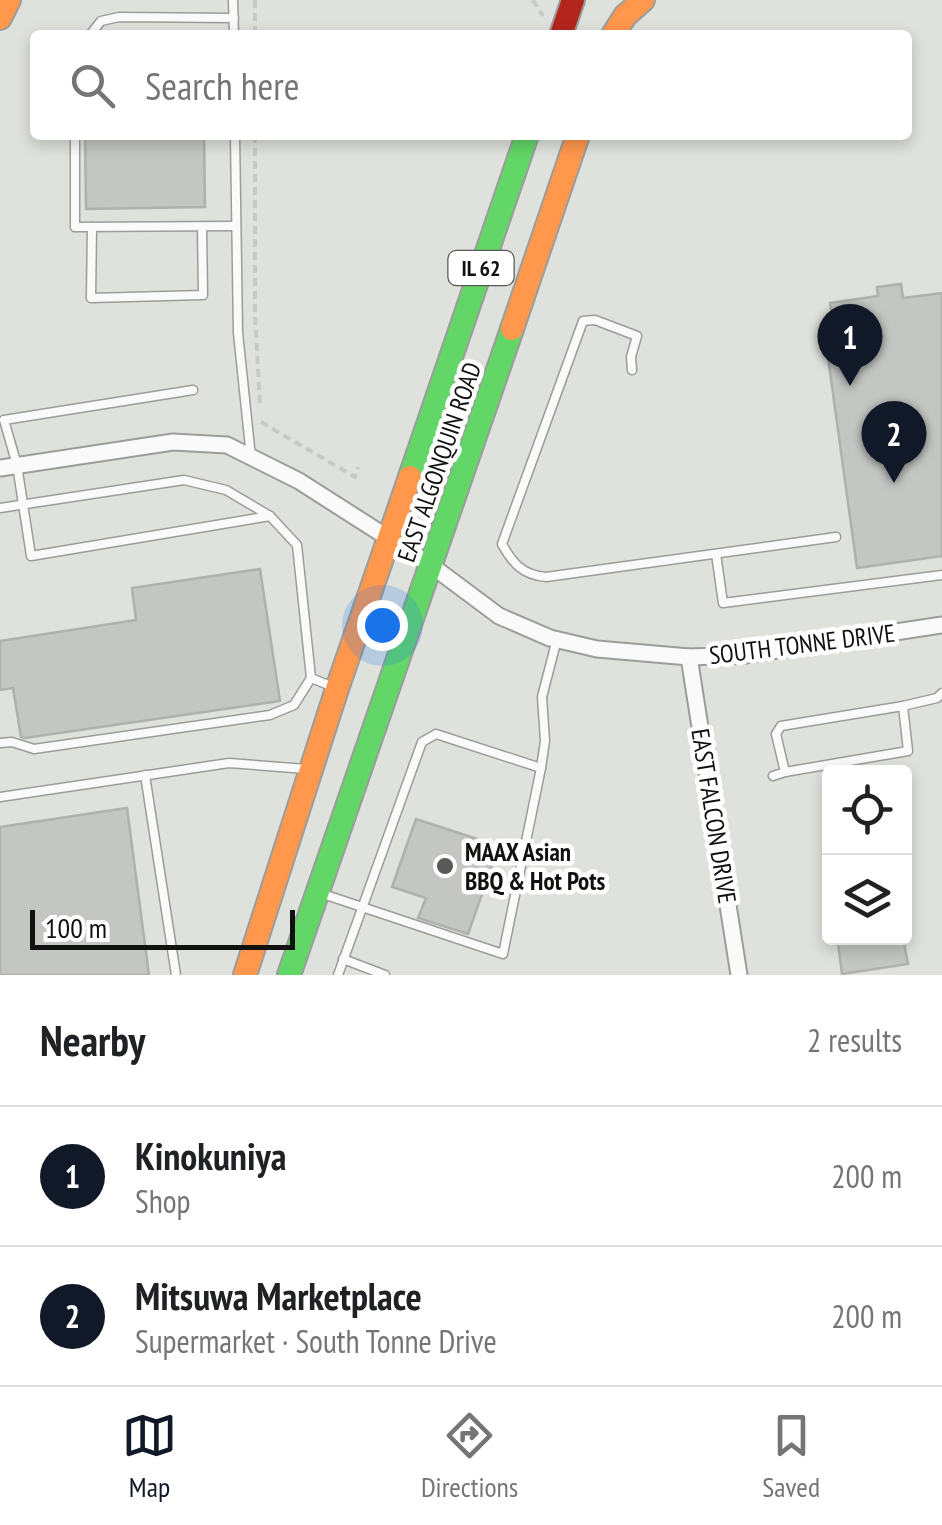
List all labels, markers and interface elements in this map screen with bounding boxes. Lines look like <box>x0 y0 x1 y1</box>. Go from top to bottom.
search box <box>30 30 912 140</box>
icon: search <box>65 58 120 113</box>
text: Search here <box>145 61 299 110</box>
road number: IL 62 <box>448 251 514 285</box>
pin: 1 <box>818 304 882 386</box>
street label: EAST ALGONQUIN ROAD <box>390 358 488 566</box>
pin: 2 <box>862 400 926 483</box>
your location <box>357 600 408 651</box>
street label: SOUTH TONNE DRIVE <box>707 617 897 671</box>
street label: EAST FALCON DRIVE <box>684 726 744 906</box>
map controls <box>822 765 912 945</box>
button: locate <box>822 765 912 855</box>
place label: MAAX Asian BBQ & Hot Pots <box>465 836 605 897</box>
marker: MAAX Asian BBQ & Hot Pots <box>434 855 456 877</box>
button: layers <box>822 855 912 945</box>
scale bar <box>30 905 295 950</box>
text: 100 m <box>45 909 107 946</box>
text: Nearby <box>40 1013 145 1068</box>
text: 2 results <box>807 1019 902 1061</box>
text: Kinokuniya <box>135 1131 286 1180</box>
text: 1 <box>65 1155 80 1197</box>
text: 200 m <box>831 1155 902 1197</box>
text: Shop <box>135 1180 191 1222</box>
text: Mitsuwa Marketplace <box>135 1271 422 1320</box>
text: 2 <box>65 1295 80 1337</box>
text: 200 m <box>831 1295 902 1337</box>
text: Supermarket · South Tonne Drive <box>135 1320 497 1362</box>
tab: Map <box>122 1408 177 1505</box>
tab: Directions <box>421 1408 518 1505</box>
tab: Saved <box>762 1408 820 1505</box>

